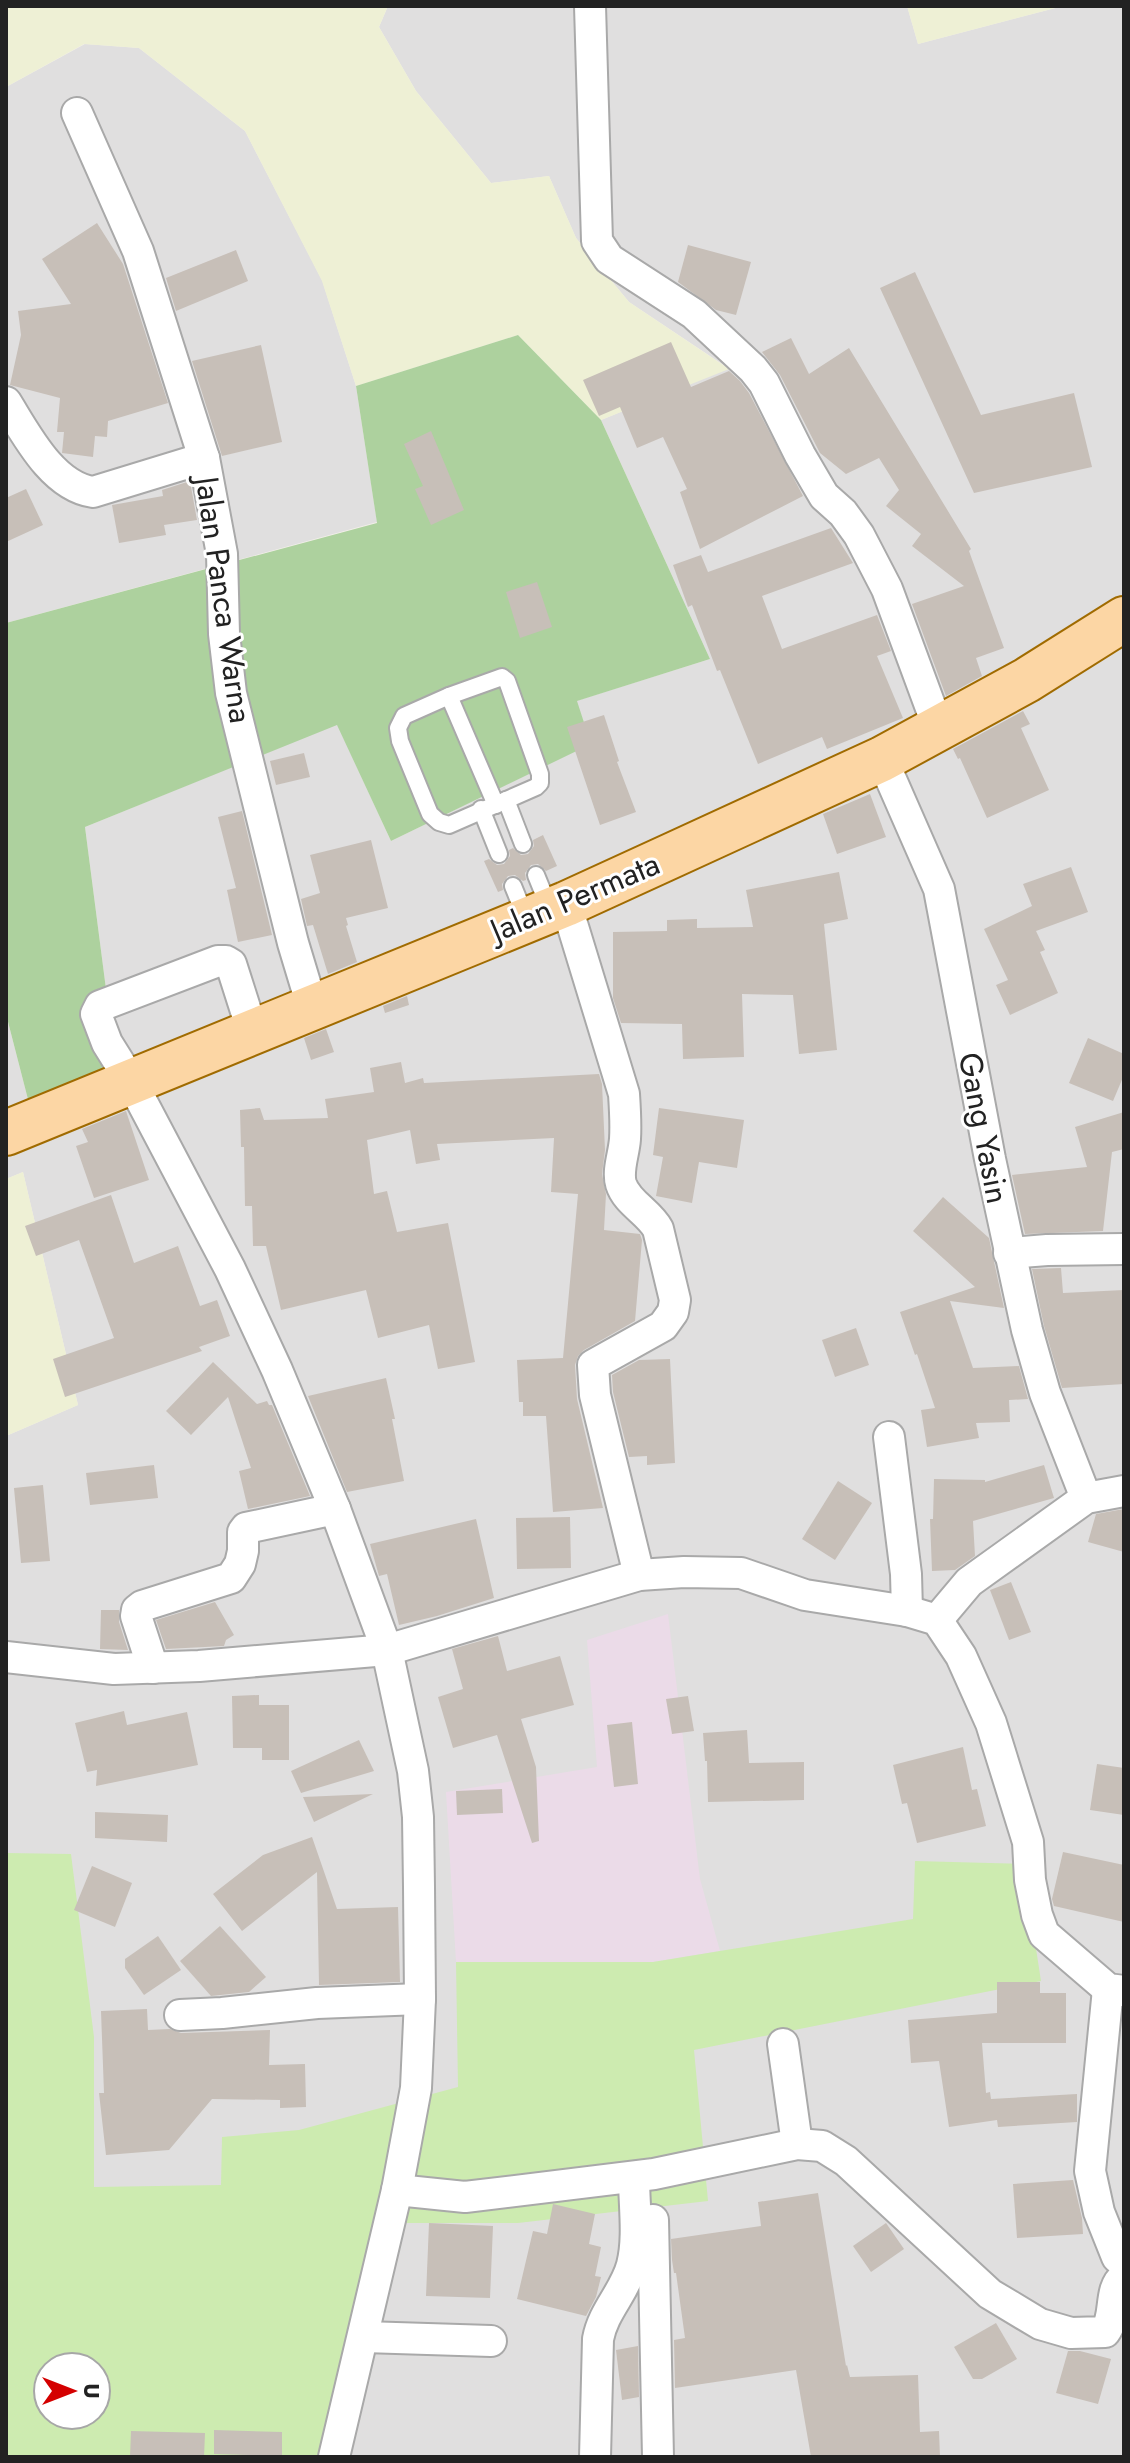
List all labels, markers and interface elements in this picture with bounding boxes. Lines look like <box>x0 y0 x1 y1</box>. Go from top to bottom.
street label: Jalan Panca Warna <box>183 470 264 726</box>
street label: Jalan Permata <box>480 841 667 955</box>
street label: Gang Yasin <box>947 1049 1021 1207</box>
north arrow <box>32 2351 112 2431</box>
text: U <box>76 2383 108 2399</box>

